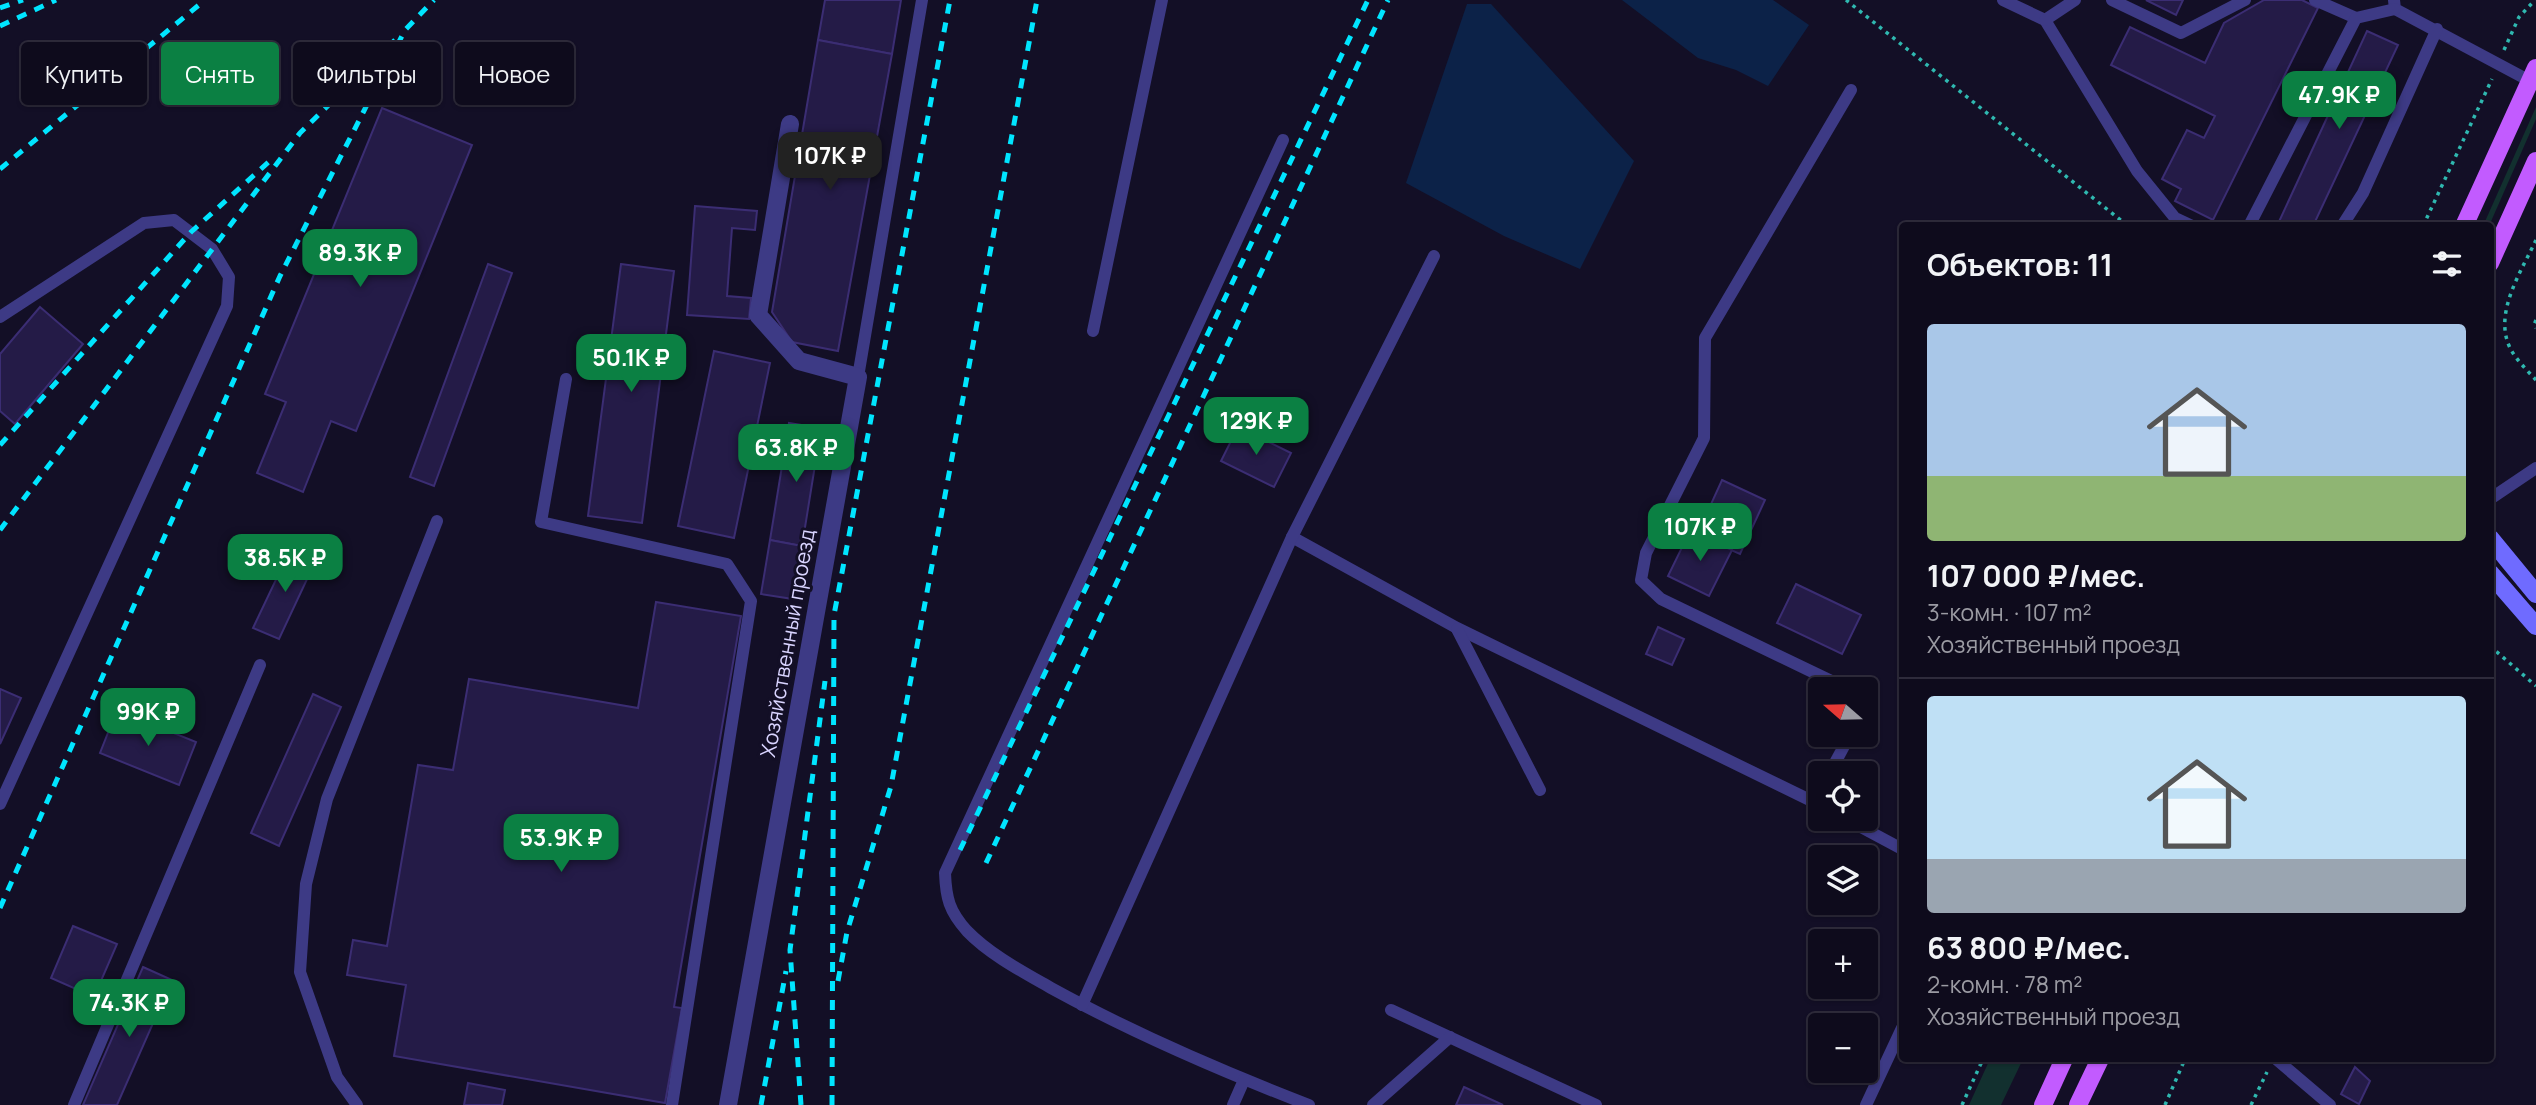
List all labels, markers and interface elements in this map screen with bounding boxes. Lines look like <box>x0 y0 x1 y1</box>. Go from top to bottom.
chip: Купить <box>21 42 147 105</box>
chip: Снять <box>161 42 279 105</box>
chip: Фильтры <box>293 42 441 105</box>
chip: Новое <box>455 42 574 105</box>
pin: 47.9K ₽ <box>2274 72 2404 131</box>
text: 47.9K ₽ <box>2298 78 2380 110</box>
pin: 107K ₽ <box>773 132 887 192</box>
text: 107K ₽ <box>794 139 866 171</box>
pin: 89.3K ₽ <box>295 230 425 289</box>
text: 89.3K ₽ <box>318 236 402 268</box>
text: Объектов: 11 <box>1927 244 2113 285</box>
icon: filters <box>2428 245 2466 283</box>
pin: 50.1K ₽ <box>566 334 696 394</box>
text: 50.1K ₽ <box>592 341 670 373</box>
icon: home <box>2134 369 2260 495</box>
pin: 129K ₽ <box>1199 398 1313 457</box>
text: 129K ₽ <box>1220 404 1292 436</box>
pin: 63.8K ₽ <box>731 424 861 484</box>
text: 63.8K ₽ <box>754 431 838 463</box>
pin: 107K ₽ <box>1643 504 1757 563</box>
text: 107K ₽ <box>1664 510 1736 542</box>
street label: Хозяйственный проезд <box>753 527 821 759</box>
pin: 38.5K ₽ <box>220 534 350 594</box>
text: 38.5K ₽ <box>244 541 326 573</box>
text: 107 000 ₽/мес. <box>1927 555 2145 596</box>
text: 3-комн. · 107 m² <box>1927 596 2092 628</box>
text: Хозяйственный проезд <box>1927 628 2180 660</box>
north arrow <box>1808 677 1878 747</box>
map controls <box>1808 677 1878 1083</box>
pin: 99K ₽ <box>99 688 197 748</box>
text: 99K ₽ <box>116 695 180 727</box>
icon: home <box>2134 741 2260 867</box>
button: locate <box>1808 761 1878 831</box>
pin: 53.9K ₽ <box>496 814 626 874</box>
text: 53.9K ₽ <box>520 821 602 853</box>
button: layers <box>1808 845 1878 915</box>
text: 63 800 ₽/мес. <box>1927 927 2131 968</box>
button: + <box>1808 929 1878 999</box>
text: 2-комн. · 78 m² <box>1927 968 2083 1000</box>
pin: 74.3K ₽ <box>64 979 194 1039</box>
text: 74.3K ₽ <box>89 986 169 1018</box>
text: Хозяйственный проезд <box>1927 1000 2180 1032</box>
button: − <box>1808 1013 1878 1083</box>

